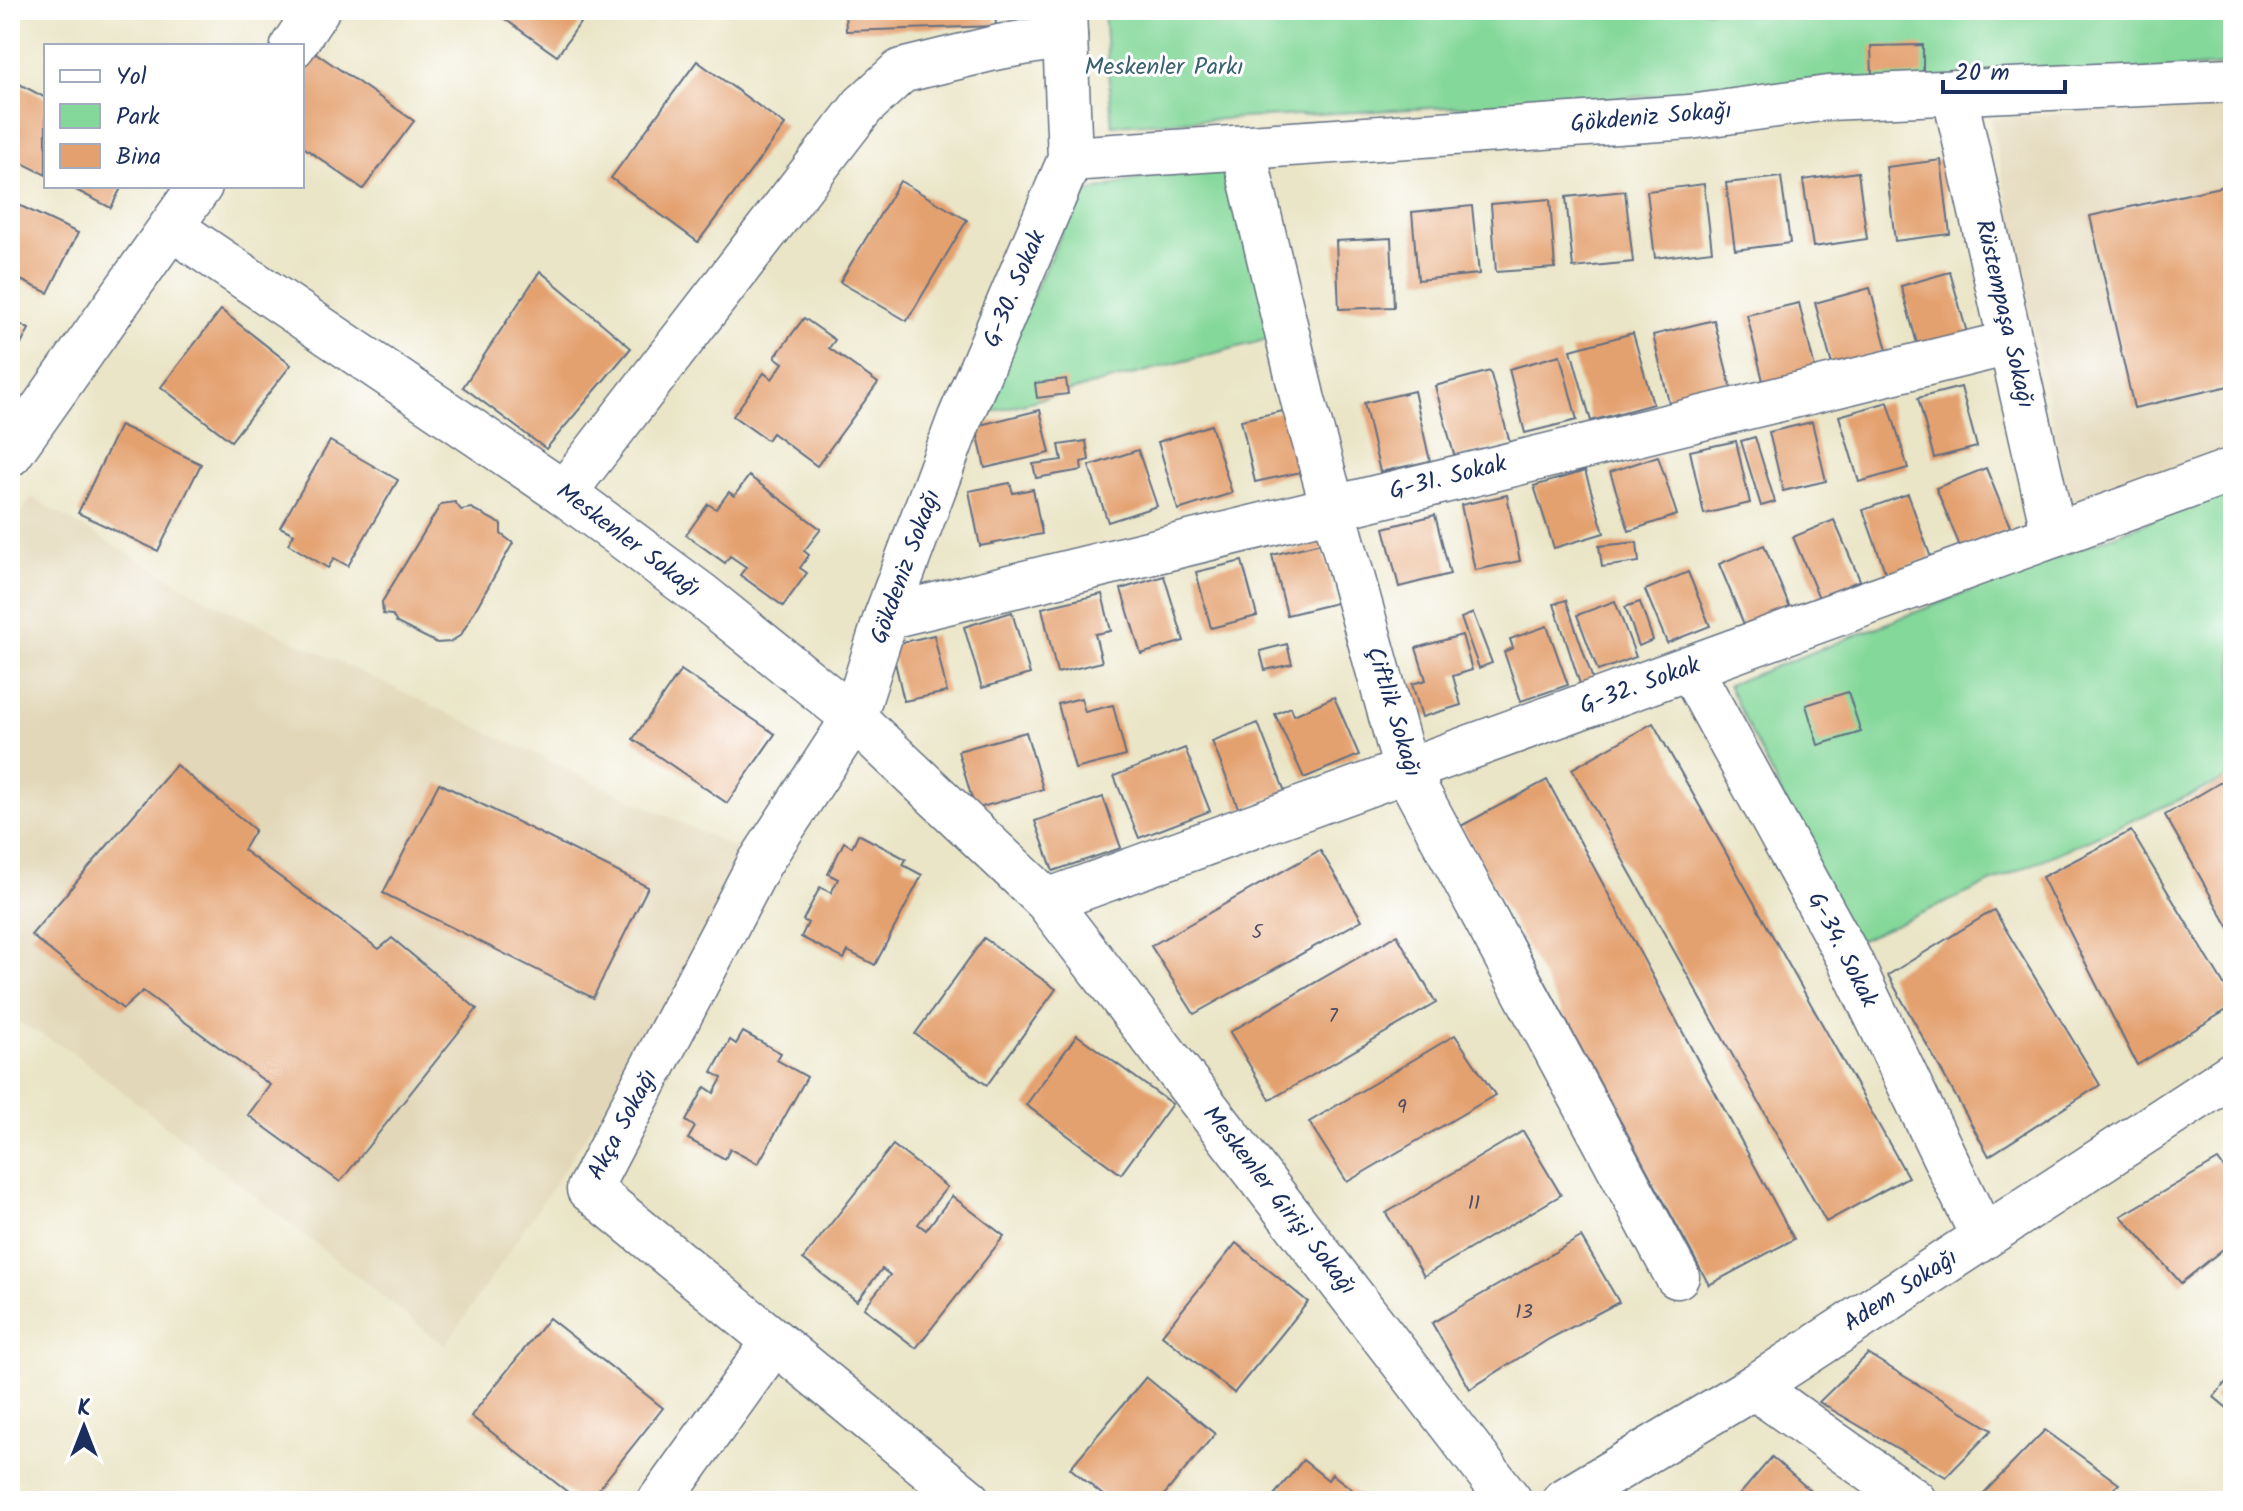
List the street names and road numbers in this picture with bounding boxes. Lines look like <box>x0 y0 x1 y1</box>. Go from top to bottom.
street label: Gökdeniz Sokağı <box>1569 92 1733 144</box>
street label: Rüstempaşa Sokağı <box>1963 216 2045 412</box>
street label: G-30. Sokak <box>973 224 1057 354</box>
street label: G-31. Sokak <box>1385 444 1511 511</box>
street label: Meskenler Sokağı <box>547 473 709 609</box>
street label: Gökdeniz Sokağı <box>860 484 952 650</box>
street label: Çiftlik Sokağı <box>1355 642 1431 782</box>
street label: G-32. Sokak <box>1574 646 1707 726</box>
street label: G-34. Sokak <box>1796 885 1888 1015</box>
street label: Akça Sokağı <box>577 1062 669 1188</box>
street label: Meskenler Girişi Sokağı <box>1192 1097 1366 1305</box>
street label: Adem Sokağı <box>1836 1239 1966 1343</box>

